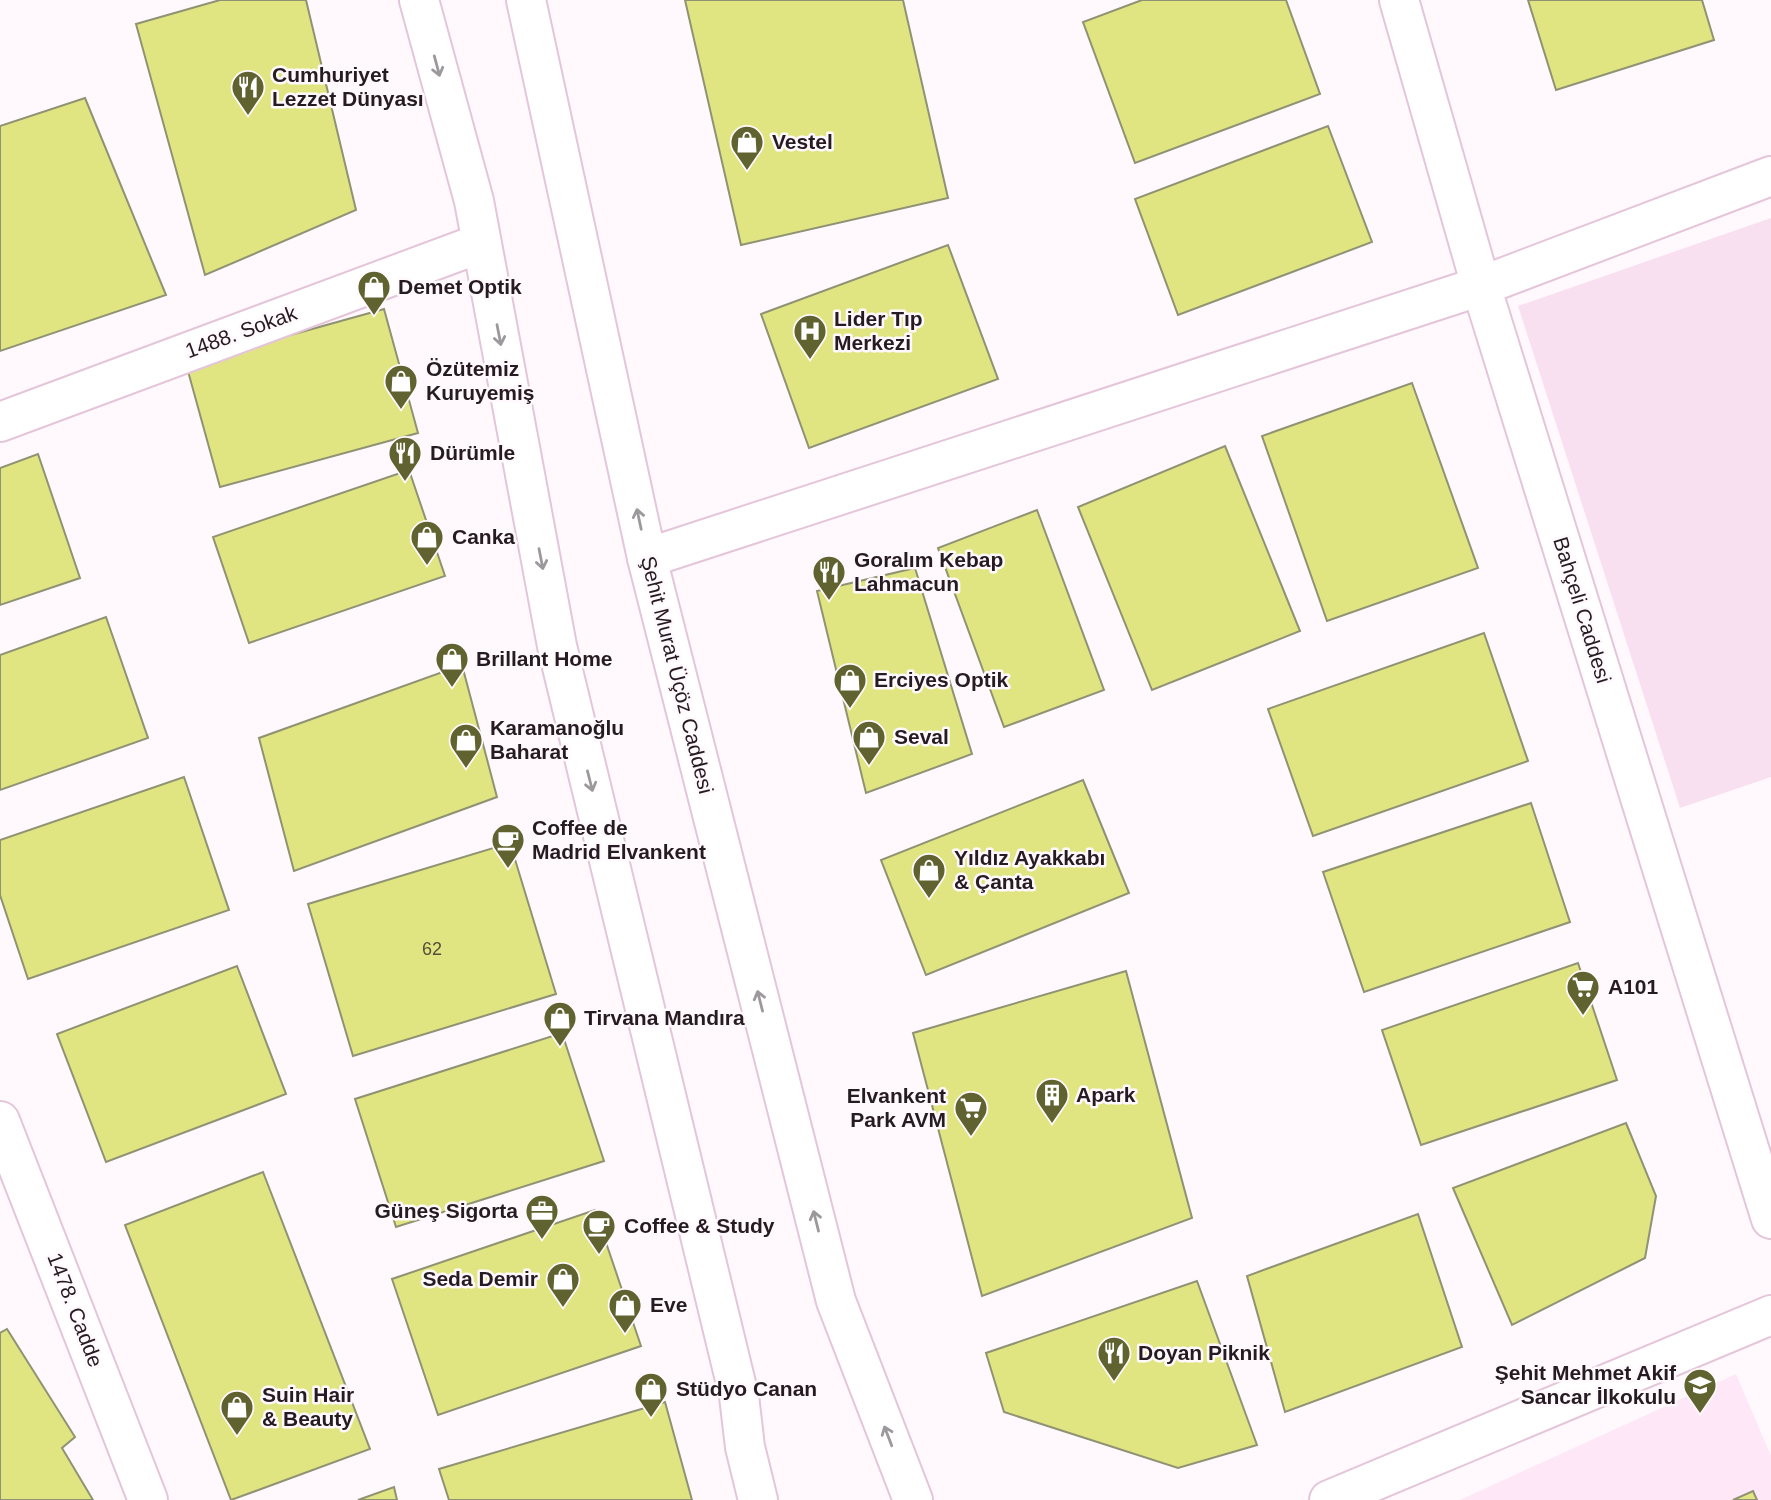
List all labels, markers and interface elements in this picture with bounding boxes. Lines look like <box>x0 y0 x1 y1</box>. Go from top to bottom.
one-way arrow <box>431 54 444 77</box>
place label: Cumhuriyet Lezzet Dünyası <box>272 63 424 110</box>
restaurant icon: Cumhuriyet Lezzet Dünyası <box>229 68 267 117</box>
shop icon: Vestel <box>728 123 766 172</box>
place label: Vestel <box>772 130 833 153</box>
shop icon: Demet Optik <box>355 268 393 317</box>
place label: Demet Optik <box>398 275 522 298</box>
street label: 1488. Sokak <box>182 301 300 362</box>
place label: Lider Tıp Merkezi <box>834 307 923 354</box>
hospital icon: Lider Tıp Merkezi <box>791 312 829 361</box>
one-way arrow <box>493 323 506 346</box>
place label: Özütemiz Kuruyemiş <box>426 357 535 404</box>
shop icon: Özütemiz Kuruyemiş <box>382 362 420 411</box>
restaurant icon: Dürümle <box>386 434 424 483</box>
place label: Dürümle <box>430 441 515 464</box>
one-way arrow <box>631 508 645 531</box>
shop icon: Canka <box>408 518 446 567</box>
place label: Canka <box>452 525 515 548</box>
street label: Bahçeli Caddesi <box>1549 534 1616 686</box>
one-way arrow <box>535 547 548 570</box>
place label: Goralım Kebap Lahmacun <box>854 548 1003 595</box>
restaurant icon: Goralım Kebap Lahmacun <box>810 553 848 602</box>
street label: Şehit Murat Üçöz Caddesi <box>637 554 718 796</box>
shop icon: Brillant Home <box>433 640 471 689</box>
place label: Brillant Home <box>476 647 613 670</box>
shop icon: Erciyes Optik <box>831 661 869 710</box>
place label: Erciyes Optik <box>874 668 1009 691</box>
place label: Karamanoğlu Baharat <box>490 716 624 763</box>
shop icon: Seval <box>850 718 888 767</box>
shop icon: Karamanoğlu Baharat <box>447 721 485 770</box>
place label: Seval <box>894 725 949 748</box>
one-way arrow <box>584 769 597 792</box>
place label: Coffee de Madrid Elvankent <box>532 816 706 863</box>
cafe icon: Coffee de Madrid Elvankent <box>489 821 527 870</box>
place label: Yıldız Ayakkabı & Çanta <box>954 846 1105 893</box>
shop icon: Yıldız Ayakkabı & Çanta <box>910 851 948 900</box>
house number: 62 <box>422 939 442 959</box>
supermarket icon: A101 <box>1564 968 1602 1017</box>
place label: A101 <box>1608 975 1659 998</box>
one-way arrow <box>753 990 766 1013</box>
shop icon: Tirvana Mandıra <box>541 999 579 1048</box>
place label: Tirvana Mandıra <box>584 1006 745 1029</box>
building icon: Apark <box>1033 1076 1071 1125</box>
place label: Apark <box>1076 1083 1136 1106</box>
place label: Elvankent Park AVM <box>847 1084 946 1131</box>
supermarket icon: Elvankent Park AVM <box>952 1089 990 1138</box>
office icon: Güneş Sigorta <box>523 1192 561 1241</box>
place label: Güneş Sigorta <box>374 1199 518 1222</box>
cafe icon: Coffee & Study <box>580 1207 618 1256</box>
one-way arrow <box>809 1210 822 1233</box>
place label: Coffee & Study <box>624 1214 775 1237</box>
street label: 1478. Cadde <box>43 1250 108 1370</box>
shop icon: Seda Demir <box>544 1260 582 1309</box>
place label: Seda Demir <box>422 1267 538 1290</box>
shop icon: Eve <box>606 1286 644 1335</box>
place label: Eve <box>650 1293 687 1316</box>
restaurant icon: Doyan Piknik <box>1095 1334 1133 1383</box>
place label: Doyan Piknik <box>1138 1341 1270 1364</box>
place label: Şehit Mehmet Akif Sancar İlkokulu <box>1495 1361 1677 1408</box>
school or university icon: Şehit Mehmet Akif Sancar İlkokulu <box>1681 1366 1719 1415</box>
shop icon: Stüdyo Canan <box>632 1370 670 1419</box>
place label: Stüdyo Canan <box>676 1377 817 1400</box>
place label: Suin Hair & Beauty <box>262 1383 354 1430</box>
shop icon: Suin Hair & Beauty <box>218 1388 256 1437</box>
one-way arrow <box>881 1426 894 1448</box>

